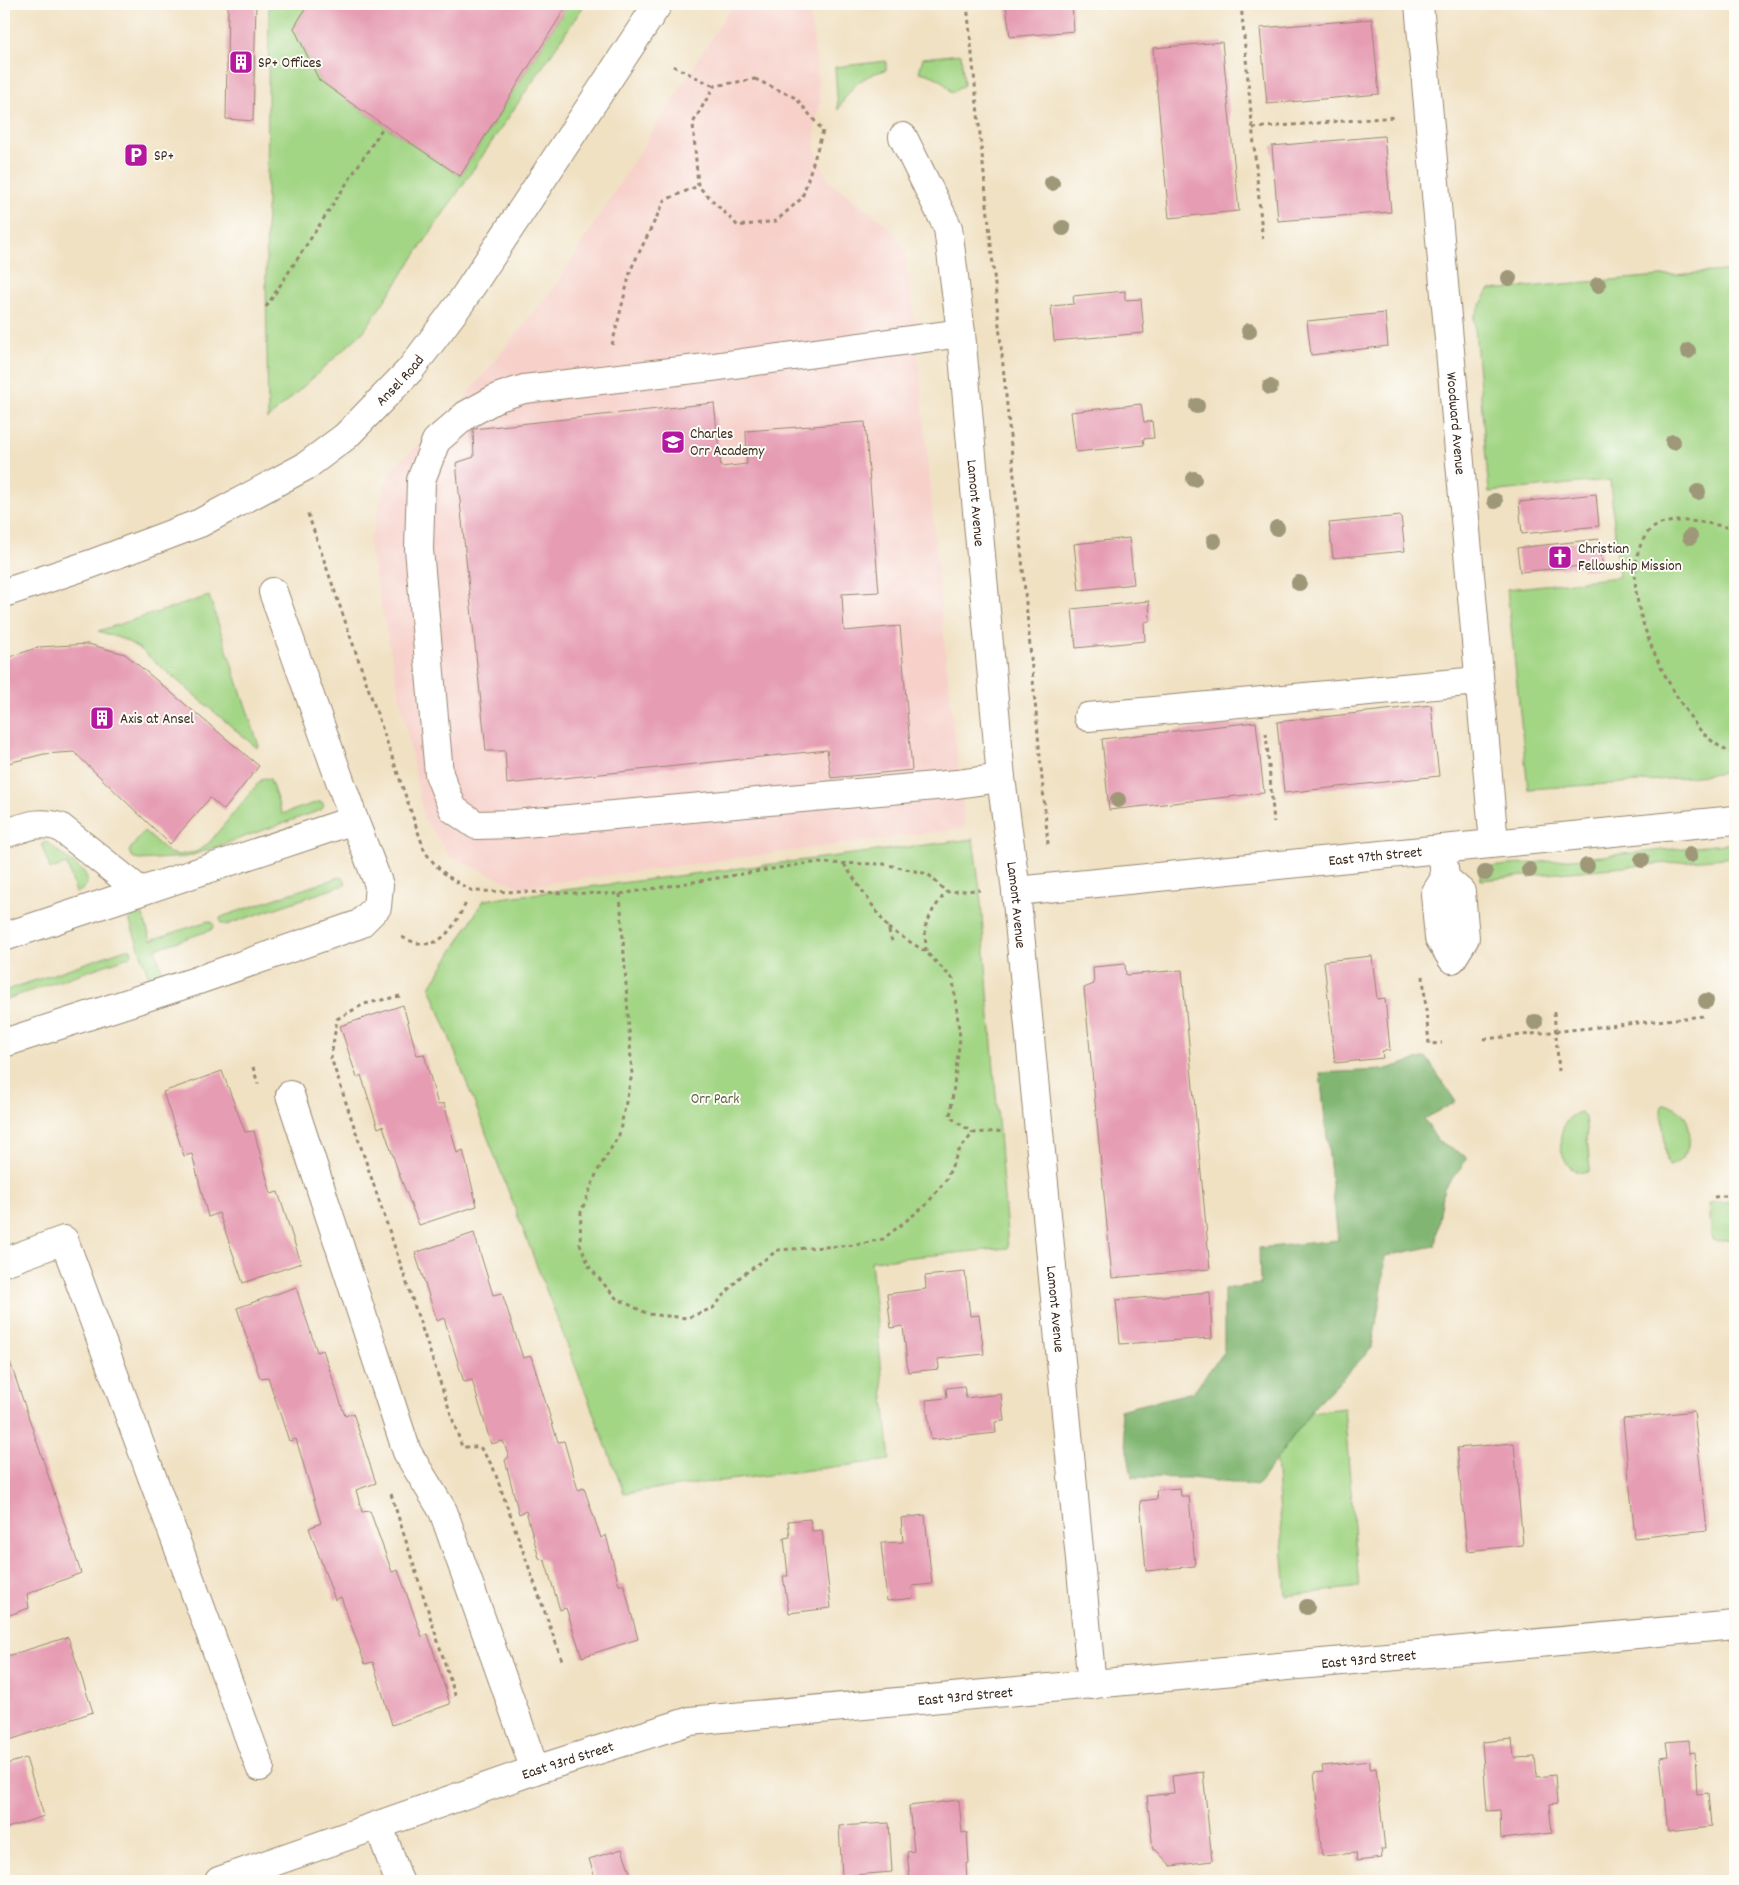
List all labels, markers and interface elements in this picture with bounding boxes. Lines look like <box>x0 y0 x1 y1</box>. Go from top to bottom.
building icon: SP+ Offices <box>228 49 254 75</box>
place label: SP+ Offices <box>258 53 322 75</box>
parking icon: SP+ <box>123 142 149 168</box>
place label: SP+ <box>154 146 174 168</box>
street label: Ansel Road <box>371 351 431 412</box>
street label: Woodward Avenue <box>1439 371 1470 476</box>
place label: Charles Orr Academy <box>690 424 765 463</box>
school or university icon: Charles Orr Academy <box>660 429 686 455</box>
street label: Lamont Avenue <box>959 459 989 548</box>
place label: Christian Fellowship Mission <box>1578 539 1682 578</box>
church icon: Christian Fellowship Mission <box>1547 544 1573 570</box>
building icon: Axis at Ansel <box>89 705 115 731</box>
place label: Axis at Ansel <box>120 709 194 731</box>
street label: East 97th Street <box>1328 842 1424 873</box>
street label: Lamont Avenue <box>999 860 1030 950</box>
park label: Orr Park <box>691 1089 739 1111</box>
street label: Lamont Avenue <box>1039 1265 1069 1354</box>
street label: East 93rd Street <box>1320 1645 1418 1676</box>
street label: East 93rd Street <box>917 1682 1014 1713</box>
street label: East 93rd Street <box>519 1737 617 1787</box>

